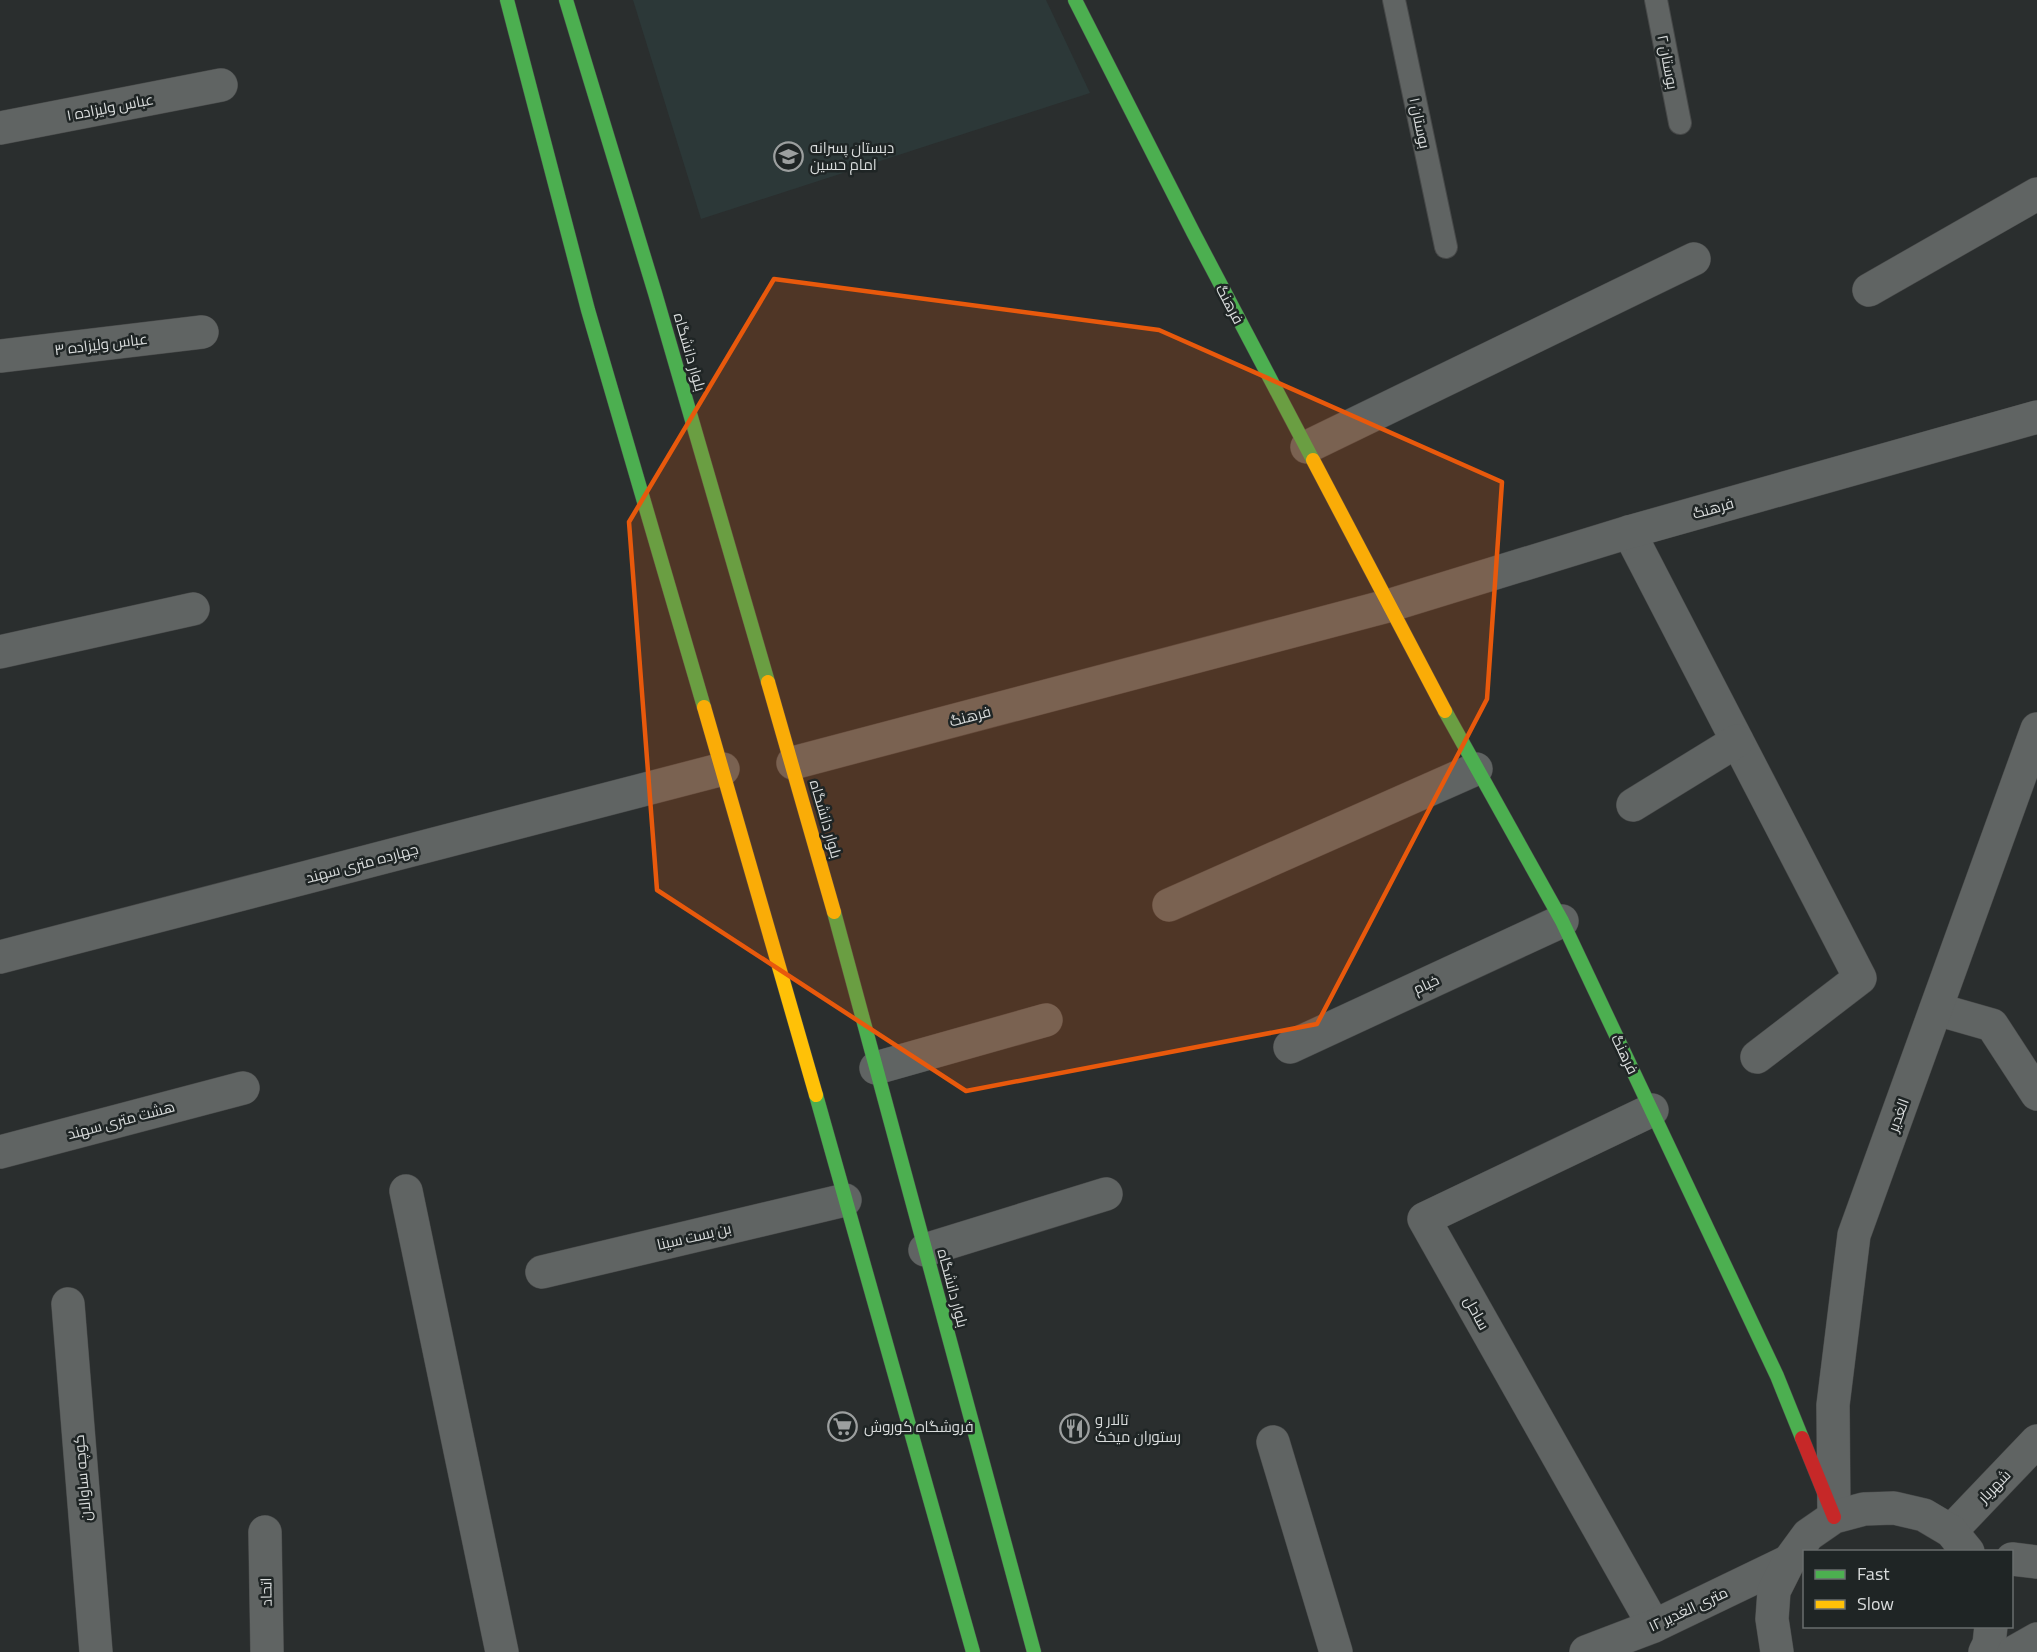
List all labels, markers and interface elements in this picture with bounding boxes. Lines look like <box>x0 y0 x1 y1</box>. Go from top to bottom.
street label: بوستان ۲ <box>1651 33 1685 91</box>
street label: عباس ولیزاده ۱ <box>64 87 156 127</box>
street label: بوستان ۱ <box>1403 95 1437 151</box>
place label: دبستان پسرانه امام حسین <box>810 136 894 176</box>
school or university icon: دبستان پسرانه امام حسین <box>773 140 805 172</box>
street label: فرهنگ <box>1210 280 1250 328</box>
street label: بلوار دانشگاه <box>668 310 712 394</box>
street label: عباس ولیزاده ۳ <box>53 327 149 361</box>
street label: فرهنگ <box>1690 491 1736 525</box>
street label: فرهنگ <box>947 699 993 733</box>
street label: بلوار دانشگاه <box>804 777 848 861</box>
street label: چهارده متری سهند <box>303 837 421 889</box>
street label: خیام <box>1409 968 1443 1000</box>
street label: فرهنگ <box>1605 1030 1645 1078</box>
street label: هشت متری سهند <box>65 1095 177 1145</box>
street label: الغدیر <box>1881 1095 1915 1136</box>
street label: بن بست سینا <box>654 1216 734 1256</box>
street label: بلوار دانشگاه <box>931 1246 975 1330</box>
street label: ساحل <box>1458 1292 1496 1334</box>
place label: تالار و رستوران میخک <box>1095 1408 1181 1448</box>
supermarket icon: فروشگاه کوروش <box>827 1410 859 1442</box>
restaurant icon: تالار و رستوران میخک <box>1058 1412 1090 1444</box>
place label: فروشگاه کوروش <box>864 1415 974 1438</box>
street label: کوچه ساوالان <box>67 1434 97 1522</box>
street label: شهریار <box>1971 1464 2016 1509</box>
legend <box>1803 1550 2013 1628</box>
text: Fast <box>1857 1560 1890 1587</box>
street label: اتحاد <box>254 1577 278 1607</box>
street label: ۱۲ متری الغدیر <box>1644 1581 1732 1637</box>
text: Slow <box>1857 1590 1894 1617</box>

